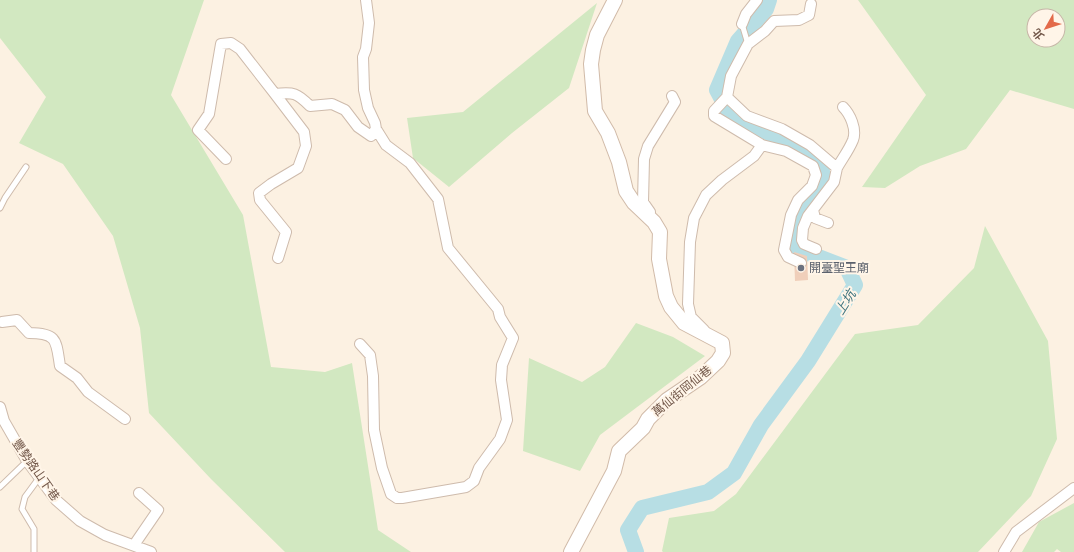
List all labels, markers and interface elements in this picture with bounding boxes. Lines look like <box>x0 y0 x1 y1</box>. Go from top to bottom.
north arrow <box>1026 8 1066 48</box>
text: 北 <box>1030 26 1047 42</box>
place label: 開臺聖王廟 <box>809 261 869 275</box>
marker: 開臺聖王廟 <box>796 263 806 273</box>
water label: 上坑 <box>832 286 860 317</box>
street label: 萬仙街岡仙巷 <box>650 363 714 419</box>
street label: 豐勢路山下巷 <box>10 436 62 504</box>

